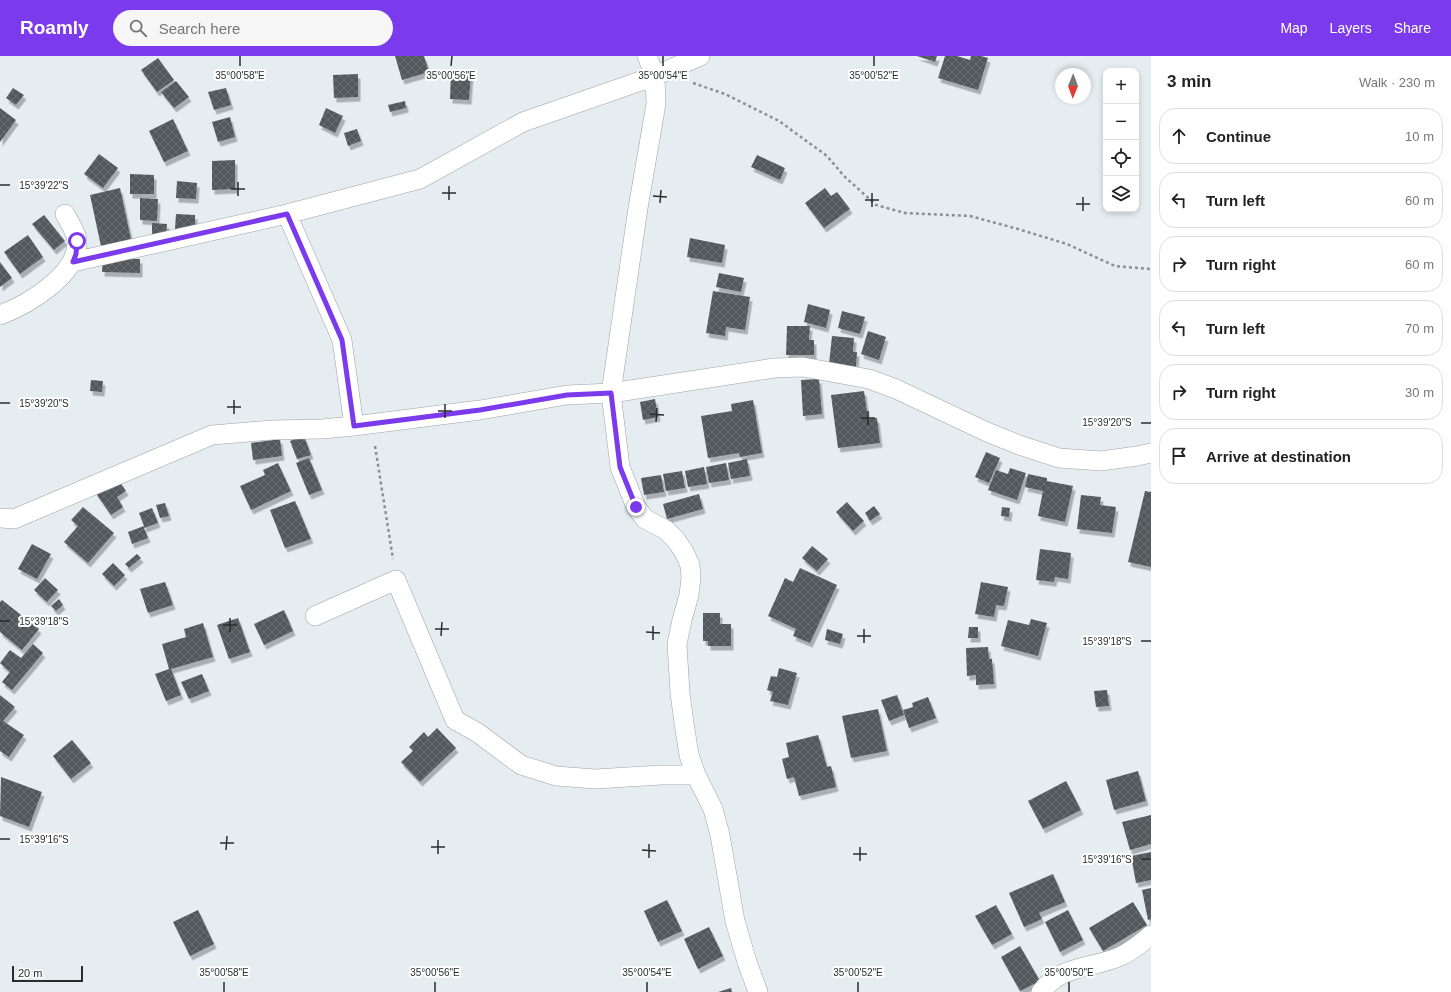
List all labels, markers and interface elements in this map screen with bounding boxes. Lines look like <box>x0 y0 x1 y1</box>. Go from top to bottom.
search box <box>113 10 393 46</box>
text: Roamly <box>20 17 89 38</box>
icon: search <box>127 17 149 39</box>
text: Search here <box>159 20 240 37</box>
text: Map <box>1280 20 1308 36</box>
text: Layers <box>1330 20 1372 36</box>
text: Share <box>1394 20 1431 36</box>
north arrow <box>1055 68 1091 104</box>
map controls <box>1103 68 1139 212</box>
button: + <box>1103 68 1139 104</box>
text: 35°00'58"E <box>215 70 265 81</box>
text: 35°00'56"E <box>426 70 476 81</box>
text: 35°00'54"E <box>638 70 688 81</box>
text: 35°00'52"E <box>849 70 899 81</box>
text: 3 min <box>1167 72 1211 91</box>
text: Walk · 230 m <box>1359 75 1435 90</box>
button: − <box>1103 104 1139 140</box>
icon: ahead <box>1168 125 1190 147</box>
text: Continue <box>1206 128 1271 145</box>
text: 10 m <box>1405 129 1434 144</box>
button: locate <box>1103 140 1139 176</box>
button: layers <box>1103 176 1139 212</box>
text: 15°39'22"S <box>19 180 69 191</box>
icon: left <box>1168 189 1190 211</box>
text: Turn left <box>1206 192 1265 209</box>
text: 60 m <box>1405 193 1434 208</box>
route start <box>68 232 86 250</box>
icon: right <box>1168 253 1190 275</box>
text: Turn right <box>1206 256 1276 273</box>
text: 60 m <box>1405 257 1434 272</box>
icon: left <box>1168 317 1190 339</box>
text: Turn left <box>1206 320 1265 337</box>
text: 70 m <box>1405 321 1434 336</box>
icon: right <box>1168 381 1190 403</box>
text: Turn right <box>1206 384 1276 401</box>
text: 30 m <box>1405 385 1434 400</box>
text: 15°39'20"S <box>19 398 69 409</box>
text: 15°39'20"S <box>1082 417 1132 428</box>
icon: arrive <box>1168 445 1190 467</box>
text: Arrive at destination <box>1206 448 1351 465</box>
route end <box>627 498 645 516</box>
text: 15°39'18"S <box>19 616 69 627</box>
text: 15°39'18"S <box>1082 636 1132 647</box>
text: 15°39'16"S <box>19 834 69 845</box>
text: 15°39'16"S <box>1082 854 1132 865</box>
scale bar <box>12 964 83 983</box>
text: 20 m <box>18 967 42 979</box>
text: 35°00'58"E <box>199 967 249 978</box>
text: 35°00'56"E <box>410 967 460 978</box>
text: 35°00'54"E <box>622 967 672 978</box>
text: 35°00'52"E <box>833 967 883 978</box>
text: 35°00'50"E <box>1044 967 1094 978</box>

